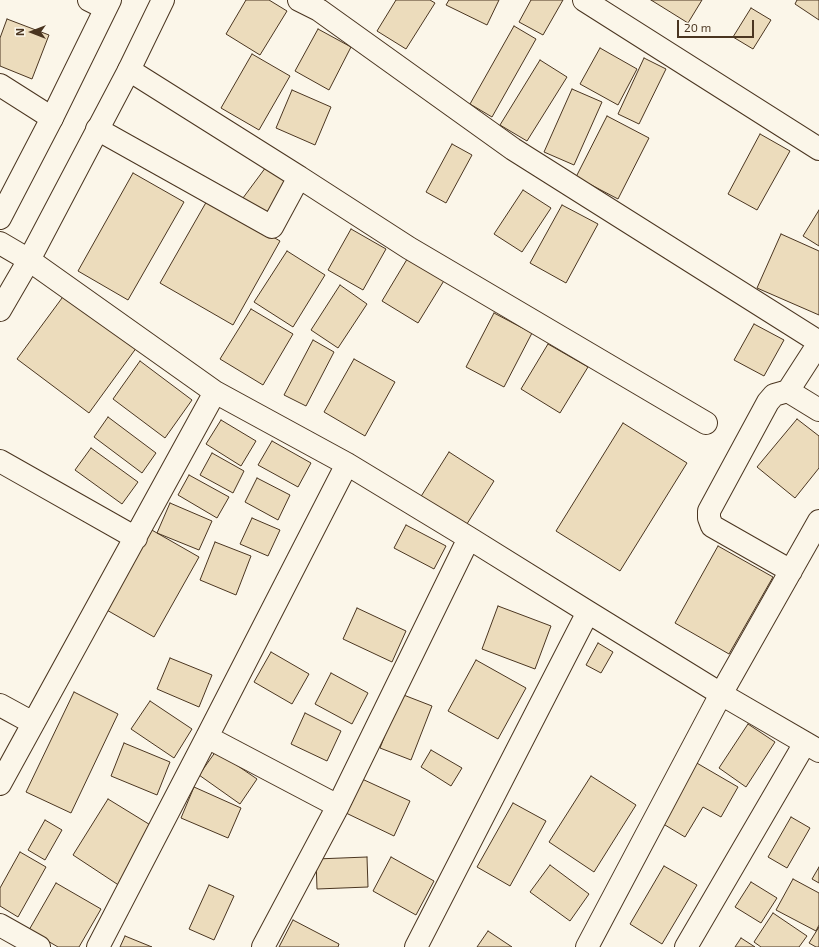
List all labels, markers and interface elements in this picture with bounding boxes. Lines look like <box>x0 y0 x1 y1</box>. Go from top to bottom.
north arrow <box>12 12 52 52</box>
scale bar <box>679 12 756 38</box>
text: 20 m <box>684 20 711 34</box>
text: N <box>13 28 26 36</box>

